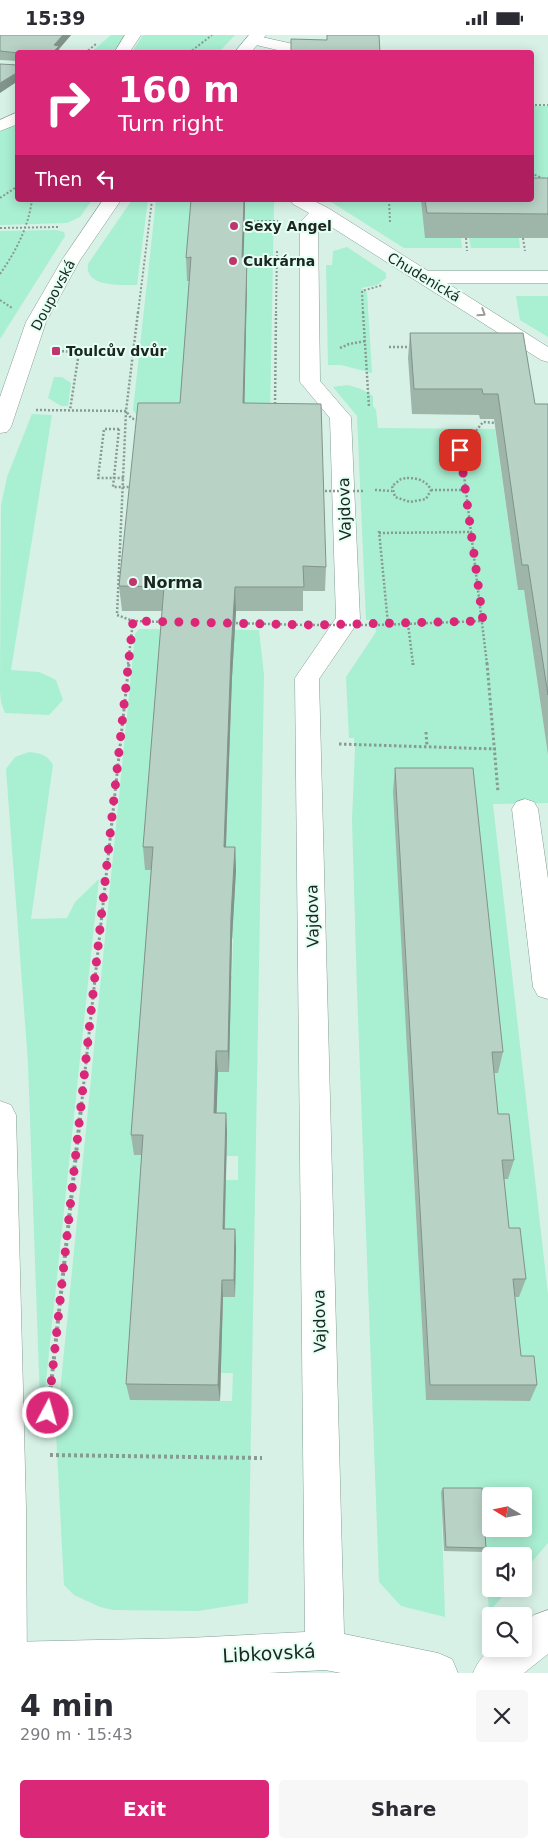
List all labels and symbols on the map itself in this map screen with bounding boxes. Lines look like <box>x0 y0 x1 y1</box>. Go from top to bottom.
place label: Sexy Angel <box>244 218 332 234</box>
marker: Sexy Angel <box>228 220 240 232</box>
street label: Chudenická <box>385 249 463 305</box>
place label: Cukrárna <box>243 253 315 269</box>
marker: Cukrárna <box>227 255 239 267</box>
street label: Doupovská <box>28 257 78 333</box>
one-way arrow <box>477 306 486 316</box>
place label: Toulcův dvůr <box>66 343 166 359</box>
marker: Toulcův dvůr <box>50 345 62 357</box>
pin <box>439 429 481 471</box>
street label: Vajdova <box>334 477 355 541</box>
place label: Norma <box>143 573 203 592</box>
marker: Norma <box>127 576 139 588</box>
street label: Vajdova <box>302 884 323 948</box>
street label: Vajdova <box>309 1289 330 1353</box>
position arrow <box>21 1386 73 1438</box>
north arrow <box>482 1487 532 1537</box>
street label: Libkovská <box>222 1640 316 1666</box>

